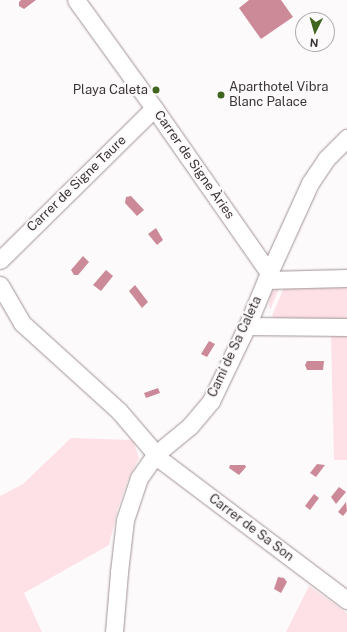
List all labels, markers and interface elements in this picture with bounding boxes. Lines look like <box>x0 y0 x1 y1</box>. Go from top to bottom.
north arrow <box>295 12 335 52</box>
text: N <box>309 37 319 49</box>
place label: Aparthotel Vibra Blanc Palace <box>229 80 329 111</box>
place label: Playa Caleta <box>73 82 148 98</box>
marker: Playa Caleta <box>151 85 161 95</box>
marker: Aparthotel Vibra Blanc Palace <box>216 90 226 100</box>
street label: Carrer de Signe Àries <box>150 108 238 222</box>
street label: Carrer de Signe Taure <box>24 132 130 236</box>
street label: Camí de Sa Caleta <box>205 294 265 400</box>
street label: Carrer de Sa Son <box>205 491 297 565</box>

